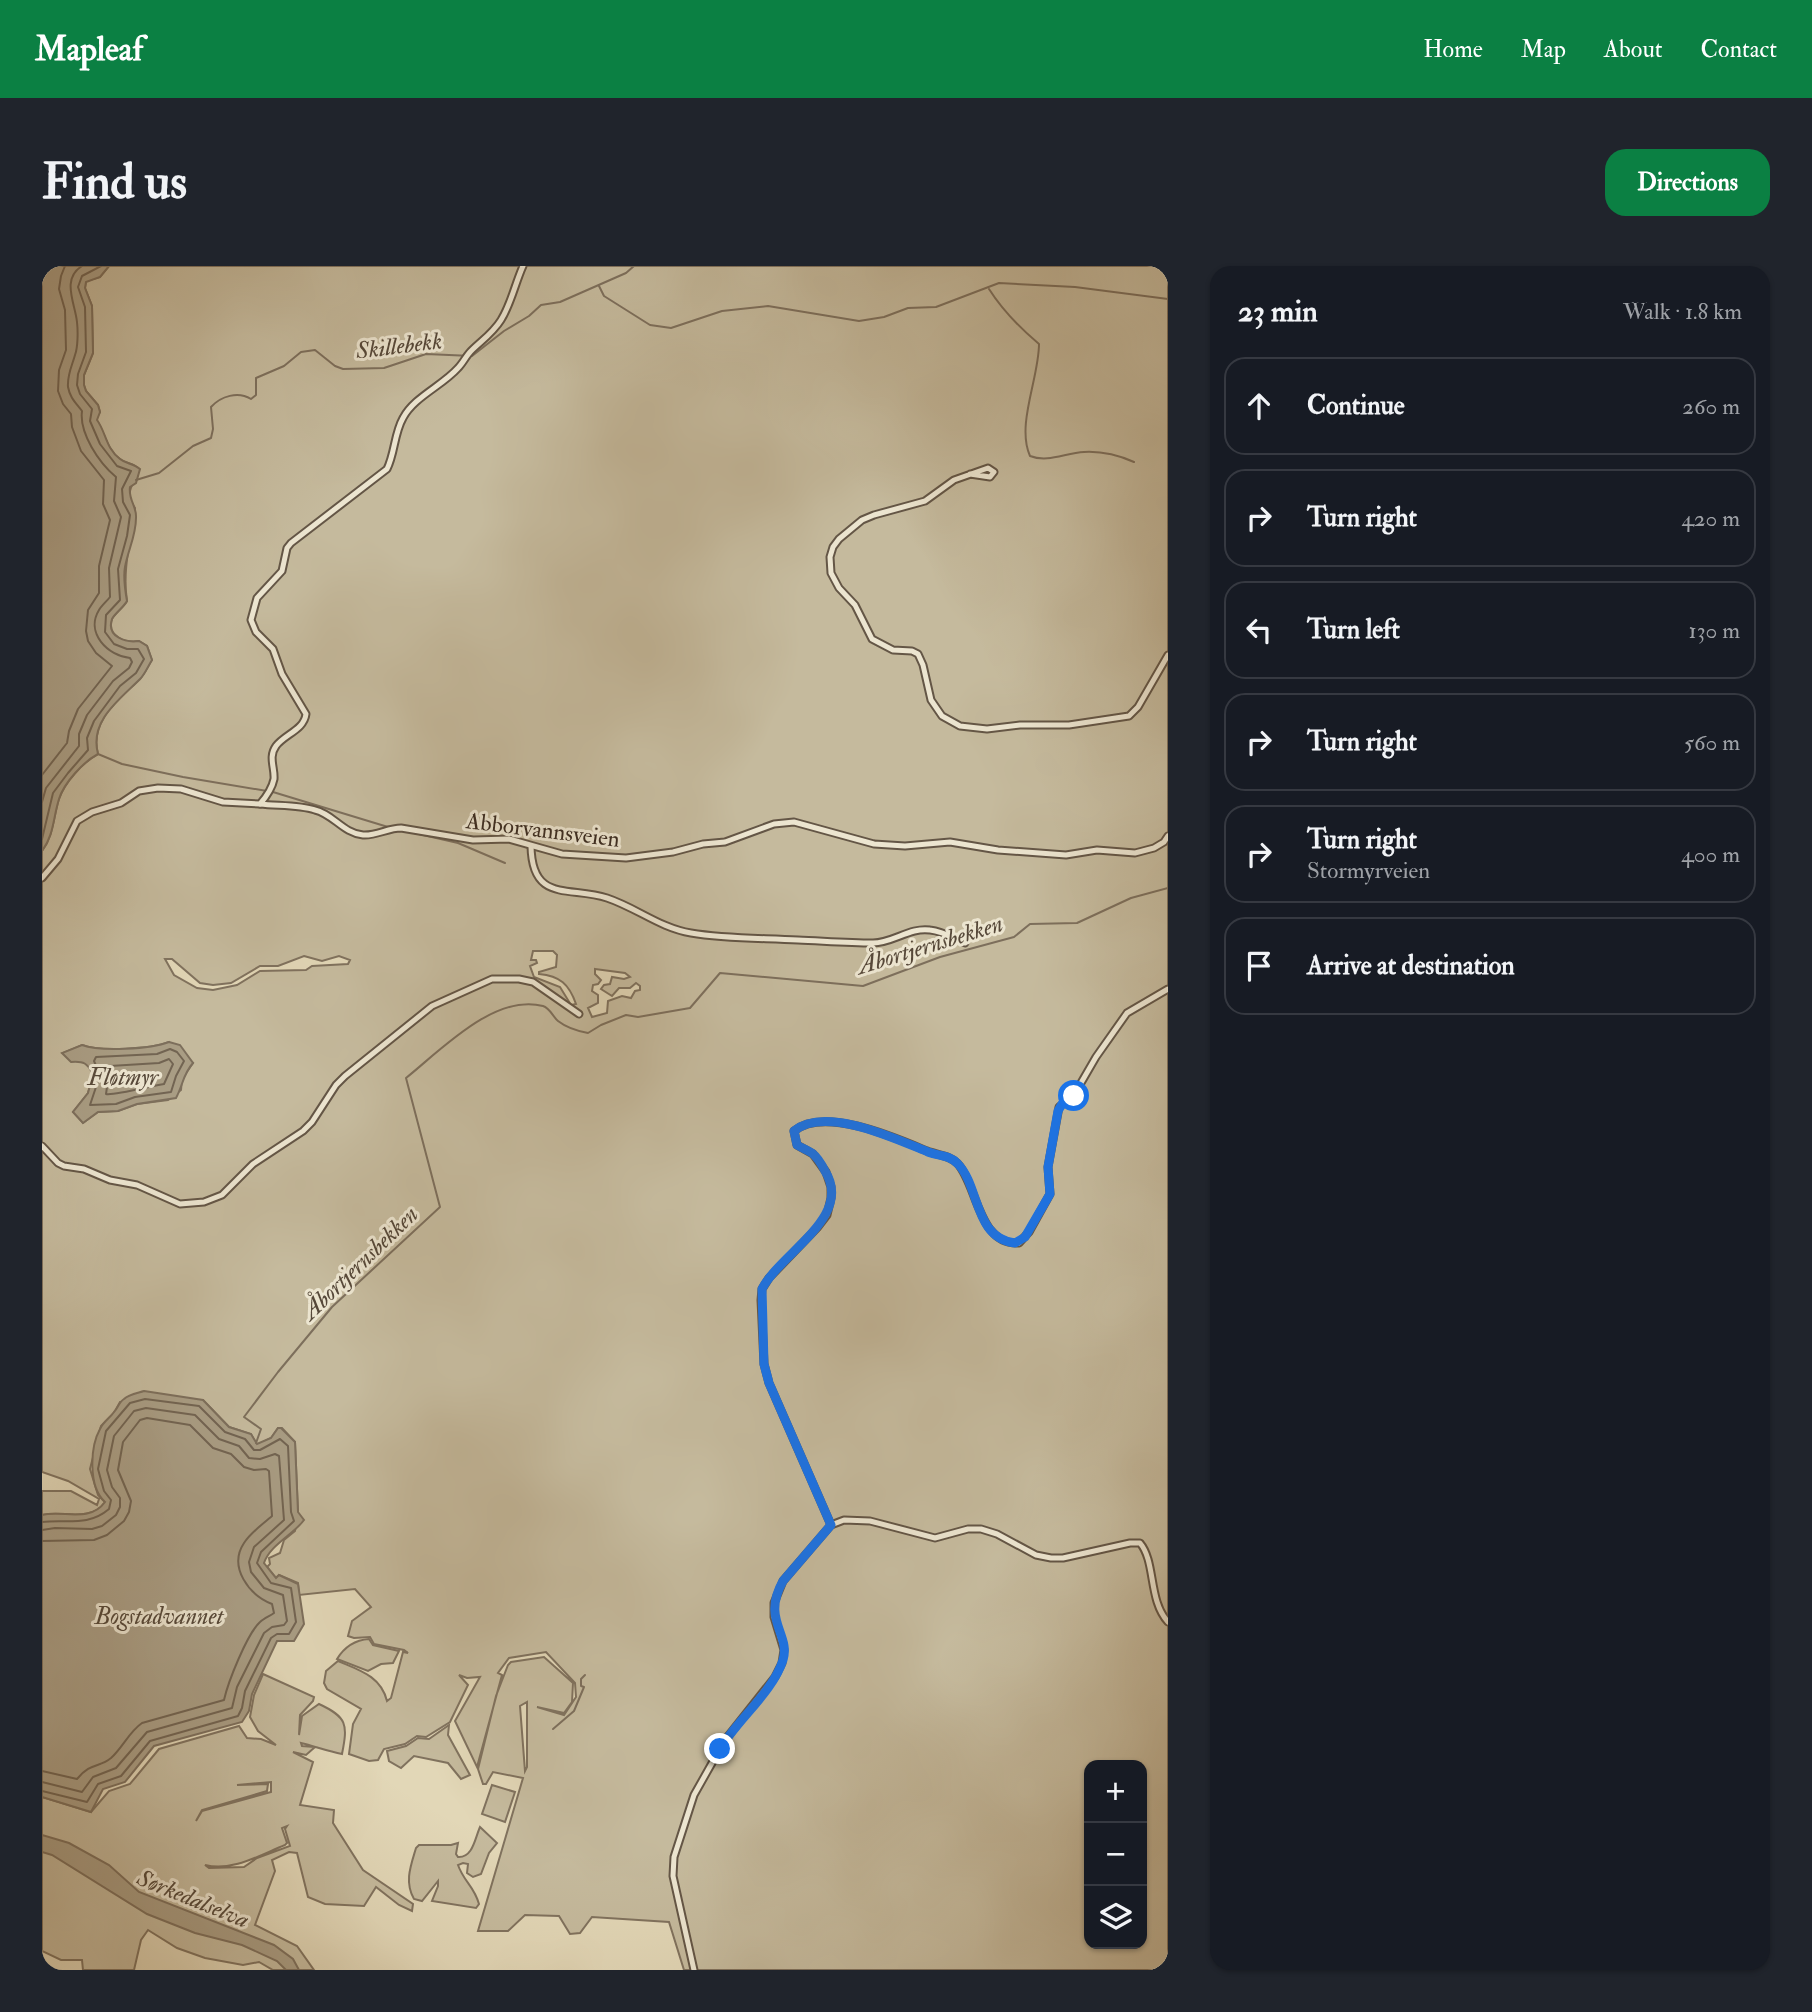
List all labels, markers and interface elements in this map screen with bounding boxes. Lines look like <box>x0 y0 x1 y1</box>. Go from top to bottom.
text: Mapleaf <box>35 29 143 70</box>
text: Home <box>1423 34 1483 65</box>
text: Map <box>1521 34 1566 65</box>
text: About <box>1604 34 1663 65</box>
text: Contact <box>1701 34 1777 65</box>
button: Directions <box>1605 149 1770 216</box>
text: Find us <box>42 152 187 213</box>
text: 23 min <box>1238 293 1318 330</box>
text: Walk · 1.8 km <box>1623 297 1742 326</box>
water label: Skillebekk <box>353 325 444 367</box>
icon: ahead <box>1240 387 1278 425</box>
text: Continue <box>1307 390 1405 422</box>
text: 260 m <box>1682 392 1740 421</box>
icon: right <box>1240 499 1278 537</box>
text: Turn right <box>1307 502 1417 534</box>
text: 420 m <box>1681 504 1740 533</box>
icon: left <box>1240 611 1278 649</box>
text: Turn left <box>1307 614 1400 646</box>
text: 130 m <box>1688 616 1740 645</box>
icon: right <box>1240 723 1278 761</box>
text: Turn right <box>1307 726 1417 758</box>
text: 560 m <box>1684 728 1740 757</box>
street label: Abborvannsveien <box>463 806 622 854</box>
text: Turn right <box>1307 824 1417 856</box>
icon: right <box>1240 835 1278 873</box>
text: 400 m <box>1681 840 1740 869</box>
text: Stormyrveien <box>1307 856 1430 885</box>
water label: Åbortjernsbekken <box>850 907 1007 983</box>
icon: arrive <box>1240 947 1278 985</box>
text: Arrive at destination <box>1307 950 1515 982</box>
water label: Fløtmyr <box>87 1062 159 1093</box>
route start <box>1058 1080 1089 1111</box>
water label: Åbortjernsbekken <box>292 1199 425 1329</box>
water label: Bogstadvannet <box>94 1601 224 1632</box>
route end <box>704 1733 735 1764</box>
map controls <box>1084 1760 1147 1949</box>
button: + <box>1084 1760 1147 1823</box>
button: − <box>1084 1823 1147 1886</box>
water label: Sørkedalselva <box>131 1862 254 1936</box>
button: layers <box>1084 1886 1147 1949</box>

